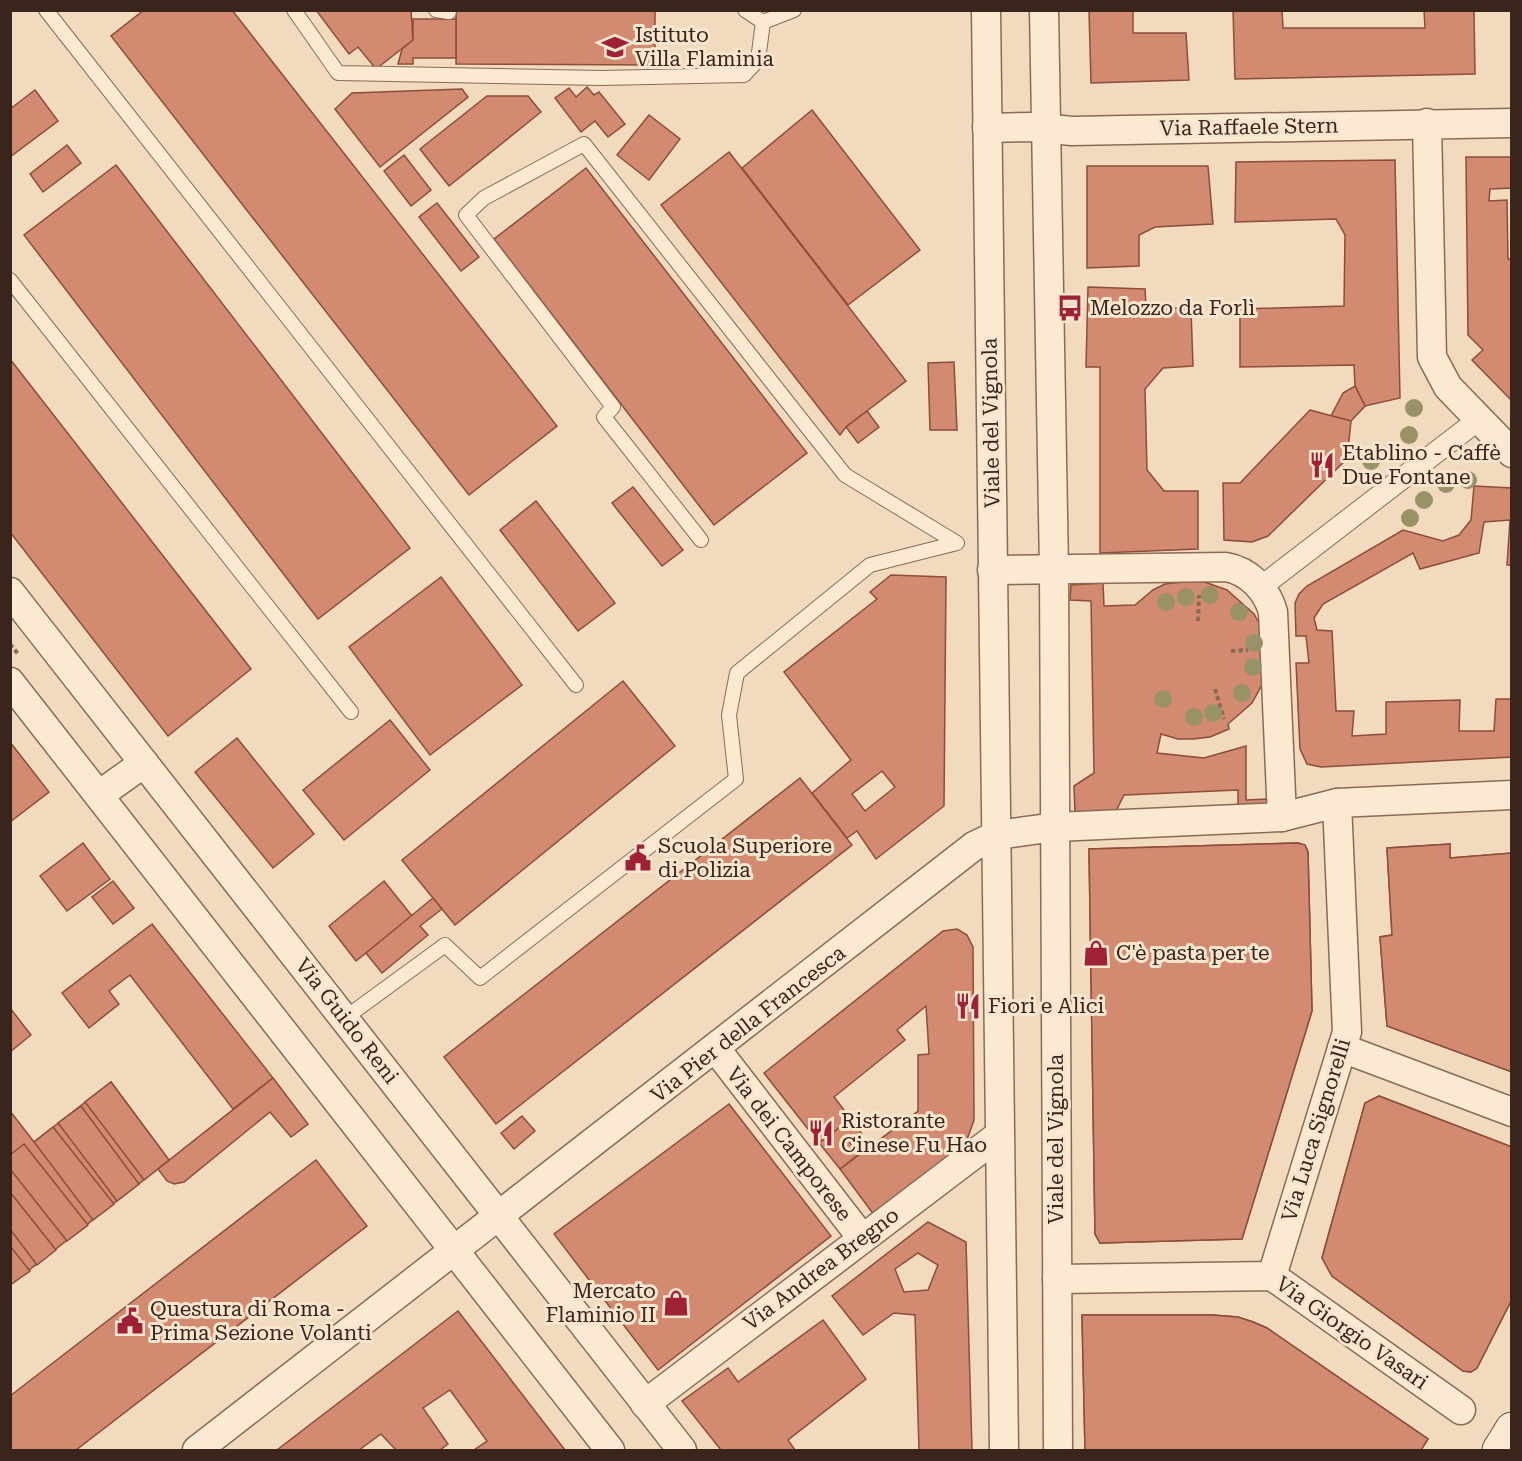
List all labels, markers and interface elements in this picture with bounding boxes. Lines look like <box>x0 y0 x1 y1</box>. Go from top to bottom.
place label: Istituto Villa Flaminia <box>635 23 775 71</box>
school or university icon: Istituto Villa Flaminia <box>600 32 630 62</box>
street label: Via Raffaele Stern <box>1159 113 1339 141</box>
bus stop icon: Melozzo da Forlì <box>1055 293 1085 323</box>
place label: Melozzo da Forlì <box>1090 296 1255 320</box>
street label: Viale del Vignola <box>978 337 1004 508</box>
place label: Etablino - Caffè Due Fontane <box>1342 441 1501 489</box>
restaurant icon: Etablino - Caffè Due Fontane <box>1307 450 1337 480</box>
place label: Scuola Superiore di Polizia <box>658 834 832 882</box>
public building icon: Scuola Superiore di Polizia <box>623 843 653 873</box>
shop icon: C'è pasta per te <box>1081 938 1111 968</box>
street label: Via Pier della Francesca <box>646 940 851 1107</box>
place label: C'è pasta per te <box>1116 941 1270 965</box>
street label: Via Guido Reni <box>291 954 404 1089</box>
restaurant icon: Fiori e Alici <box>953 991 983 1021</box>
place label: Fiori e Alici <box>988 994 1105 1018</box>
street label: Via Luca Signorelli <box>1277 1035 1355 1224</box>
street label: Viale del Vignola <box>1044 1053 1068 1224</box>
street label: Via dei Camporese <box>721 1062 857 1226</box>
place label: Ristorante Cinese Fu Hao <box>841 1109 987 1157</box>
restaurant icon: Ristorante Cinese Fu Hao <box>806 1118 836 1148</box>
street label: Via Andrea Bregno <box>738 1203 904 1335</box>
street label: Via Giorgio Vasari <box>1271 1271 1433 1395</box>
place label: Mercato Flaminio II <box>545 1279 656 1327</box>
shop icon: Mercato Flaminio II <box>661 1288 691 1318</box>
place label: Questura di Roma - Prima Sezione Volanti <box>150 1297 372 1345</box>
public building icon: Questura di Roma - Prima Sezione Volanti <box>115 1306 145 1336</box>

